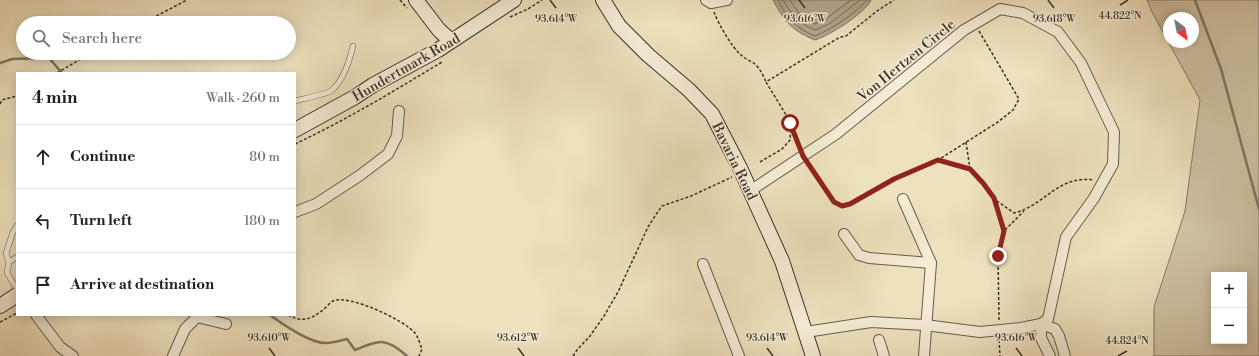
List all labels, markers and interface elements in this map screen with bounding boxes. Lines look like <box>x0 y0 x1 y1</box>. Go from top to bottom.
text: 44.822°N <box>1099 10 1142 22</box>
north arrow <box>1163 12 1199 48</box>
text: 93.614°W <box>535 13 578 25</box>
text: 93.616°W <box>784 13 827 25</box>
text: 93.618°W <box>1033 13 1076 25</box>
search box <box>16 16 296 60</box>
street label: Von Hertzen Circle <box>853 16 959 106</box>
icon: search <box>30 27 52 49</box>
text: Search here <box>62 29 142 48</box>
street label: Hundertmark Road <box>349 30 464 106</box>
text: 4 min <box>32 87 77 109</box>
text: Walk · 260 m <box>206 90 280 106</box>
route start <box>781 114 799 132</box>
street label: Bavaria Road <box>707 119 761 203</box>
icon: ahead <box>32 146 54 168</box>
text: Continue <box>70 147 135 166</box>
text: 80 m <box>249 149 280 165</box>
icon: left <box>32 210 54 232</box>
text: Turn left <box>70 211 132 230</box>
text: 180 m <box>244 213 280 229</box>
route end <box>989 247 1007 265</box>
map controls <box>1211 272 1247 344</box>
button: + <box>1211 272 1247 308</box>
icon: arrive <box>32 274 54 296</box>
text: Arrive at destination <box>70 275 214 294</box>
button: − <box>1211 308 1247 344</box>
text: 93.610°W <box>248 332 291 344</box>
text: 93.612°W <box>497 332 540 344</box>
text: 93.614°W <box>746 332 789 344</box>
text: 93.616°W <box>995 332 1038 344</box>
text: 44.824°N <box>1105 335 1149 347</box>

